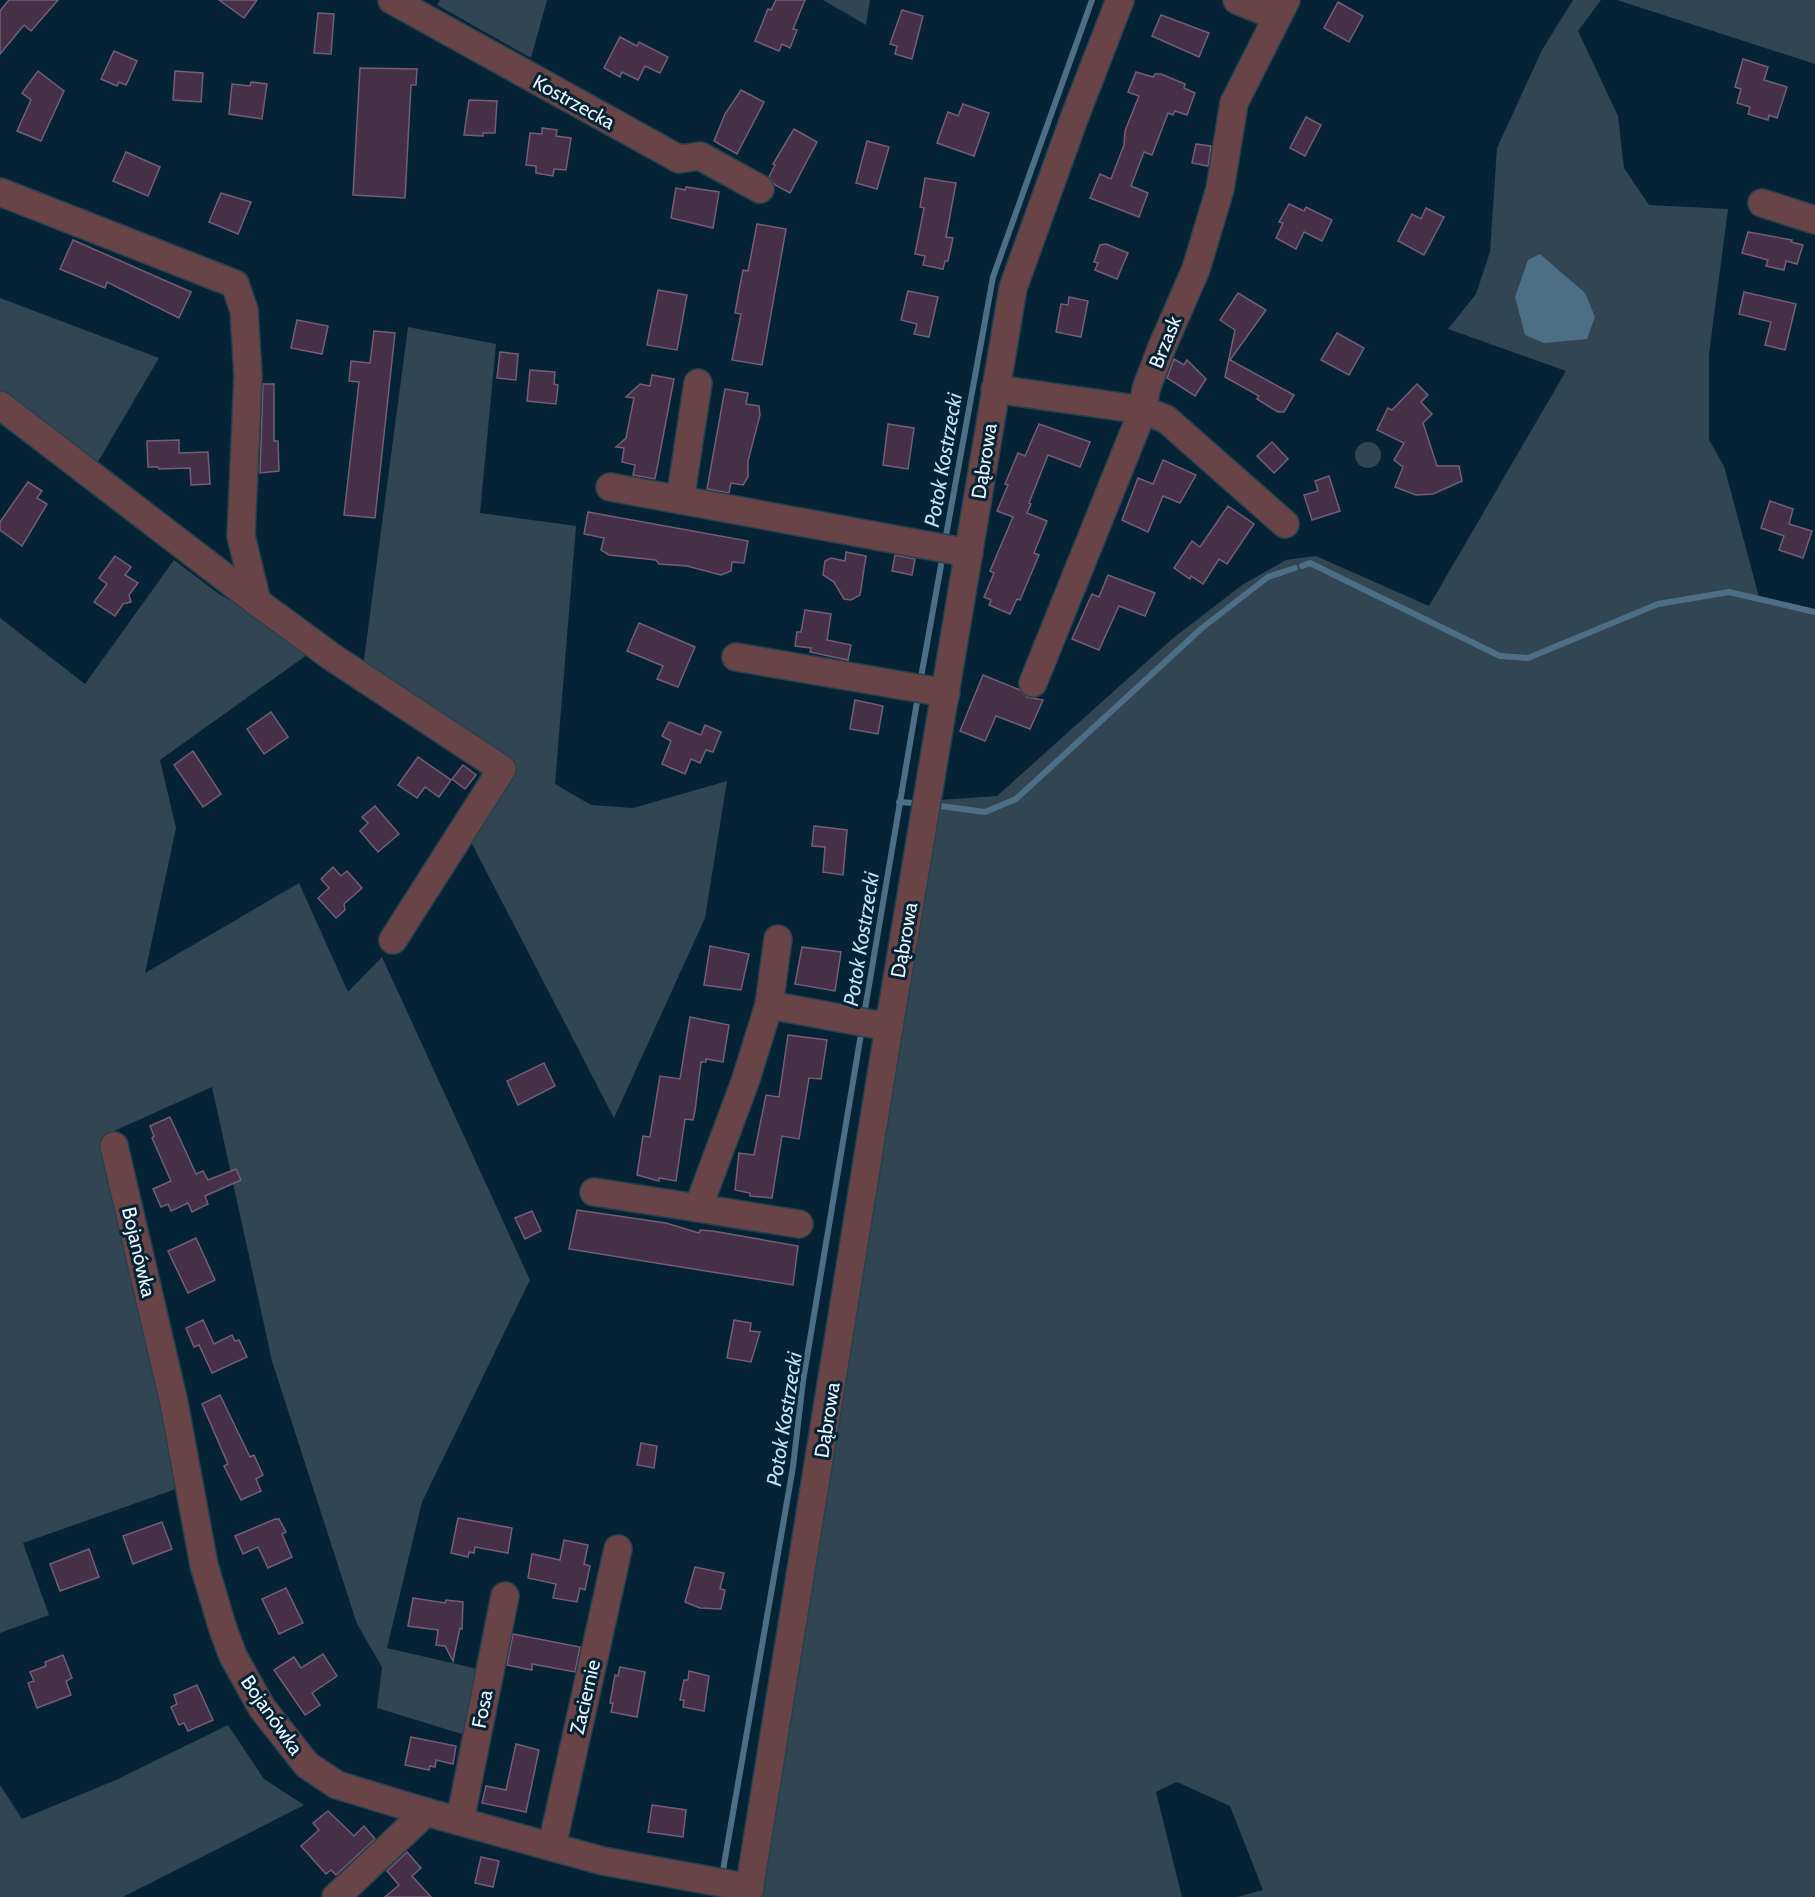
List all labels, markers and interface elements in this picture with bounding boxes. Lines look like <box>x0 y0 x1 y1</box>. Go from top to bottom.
street label: Kostrzecka <box>529 70 620 134</box>
street label: Brzask <box>1144 312 1186 372</box>
water label: Potok Kostrzecki <box>919 391 967 529</box>
street label: Dąbrowa <box>966 421 1002 501</box>
water label: Potok Kostrzecki <box>838 870 884 1008</box>
street label: Dąbrowa <box>886 900 923 980</box>
street label: Bojanówka <box>117 1205 161 1300</box>
water label: Potok Kostrzecki <box>761 1350 807 1488</box>
street label: Dąbrowa <box>809 1380 845 1460</box>
street label: Zaciernie <box>565 1657 605 1737</box>
street label: Bojanówka <box>236 1671 308 1760</box>
street label: Fosa <box>467 1687 498 1730</box>

